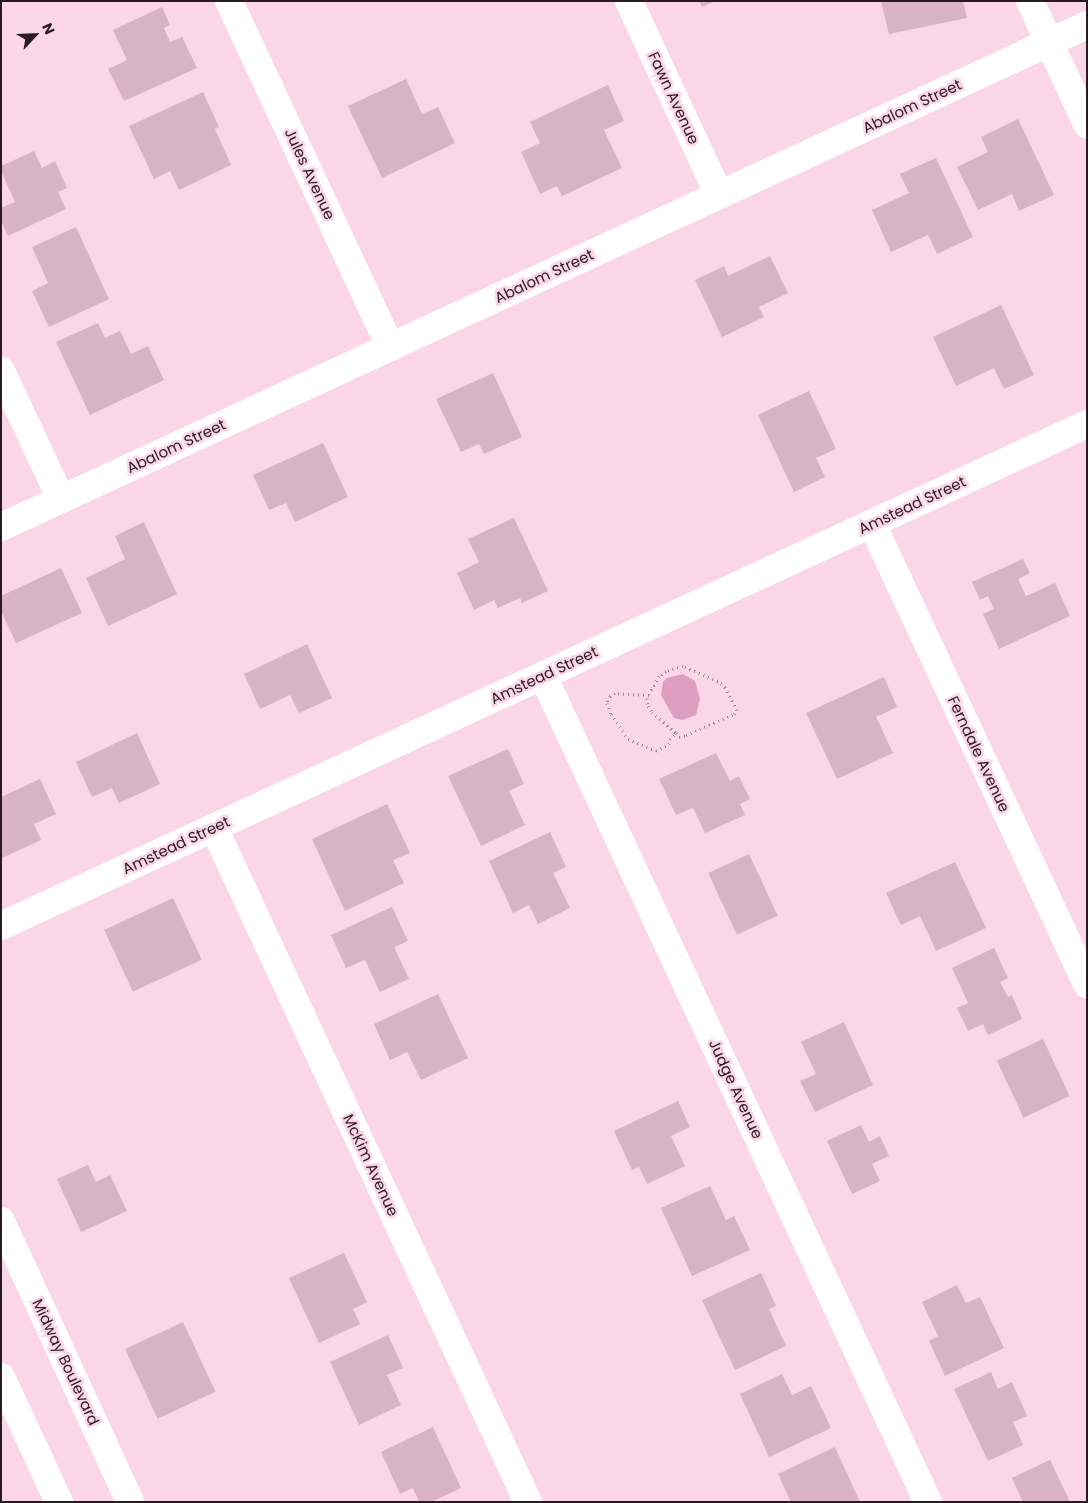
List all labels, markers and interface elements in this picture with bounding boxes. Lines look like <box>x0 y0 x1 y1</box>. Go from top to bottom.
north arrow <box>10 10 60 60</box>
text: N <box>37 20 60 38</box>
street label: Fawn Avenue <box>645 49 703 147</box>
street label: Abalom Street <box>860 75 964 137</box>
street label: Jules Avenue <box>281 125 339 223</box>
street label: Abalom Street <box>492 245 596 307</box>
street label: Abalom Street <box>124 415 228 477</box>
street label: Amstead Street <box>855 472 969 538</box>
street label: Amstead Street <box>487 642 601 708</box>
street label: Ferndale Avenue <box>944 693 1014 815</box>
street label: Amstead Street <box>119 812 233 878</box>
street label: Judge Avenue <box>705 1037 767 1141</box>
street label: McKim Avenue <box>339 1111 403 1219</box>
street label: Midway Boulevard <box>29 1296 103 1428</box>

